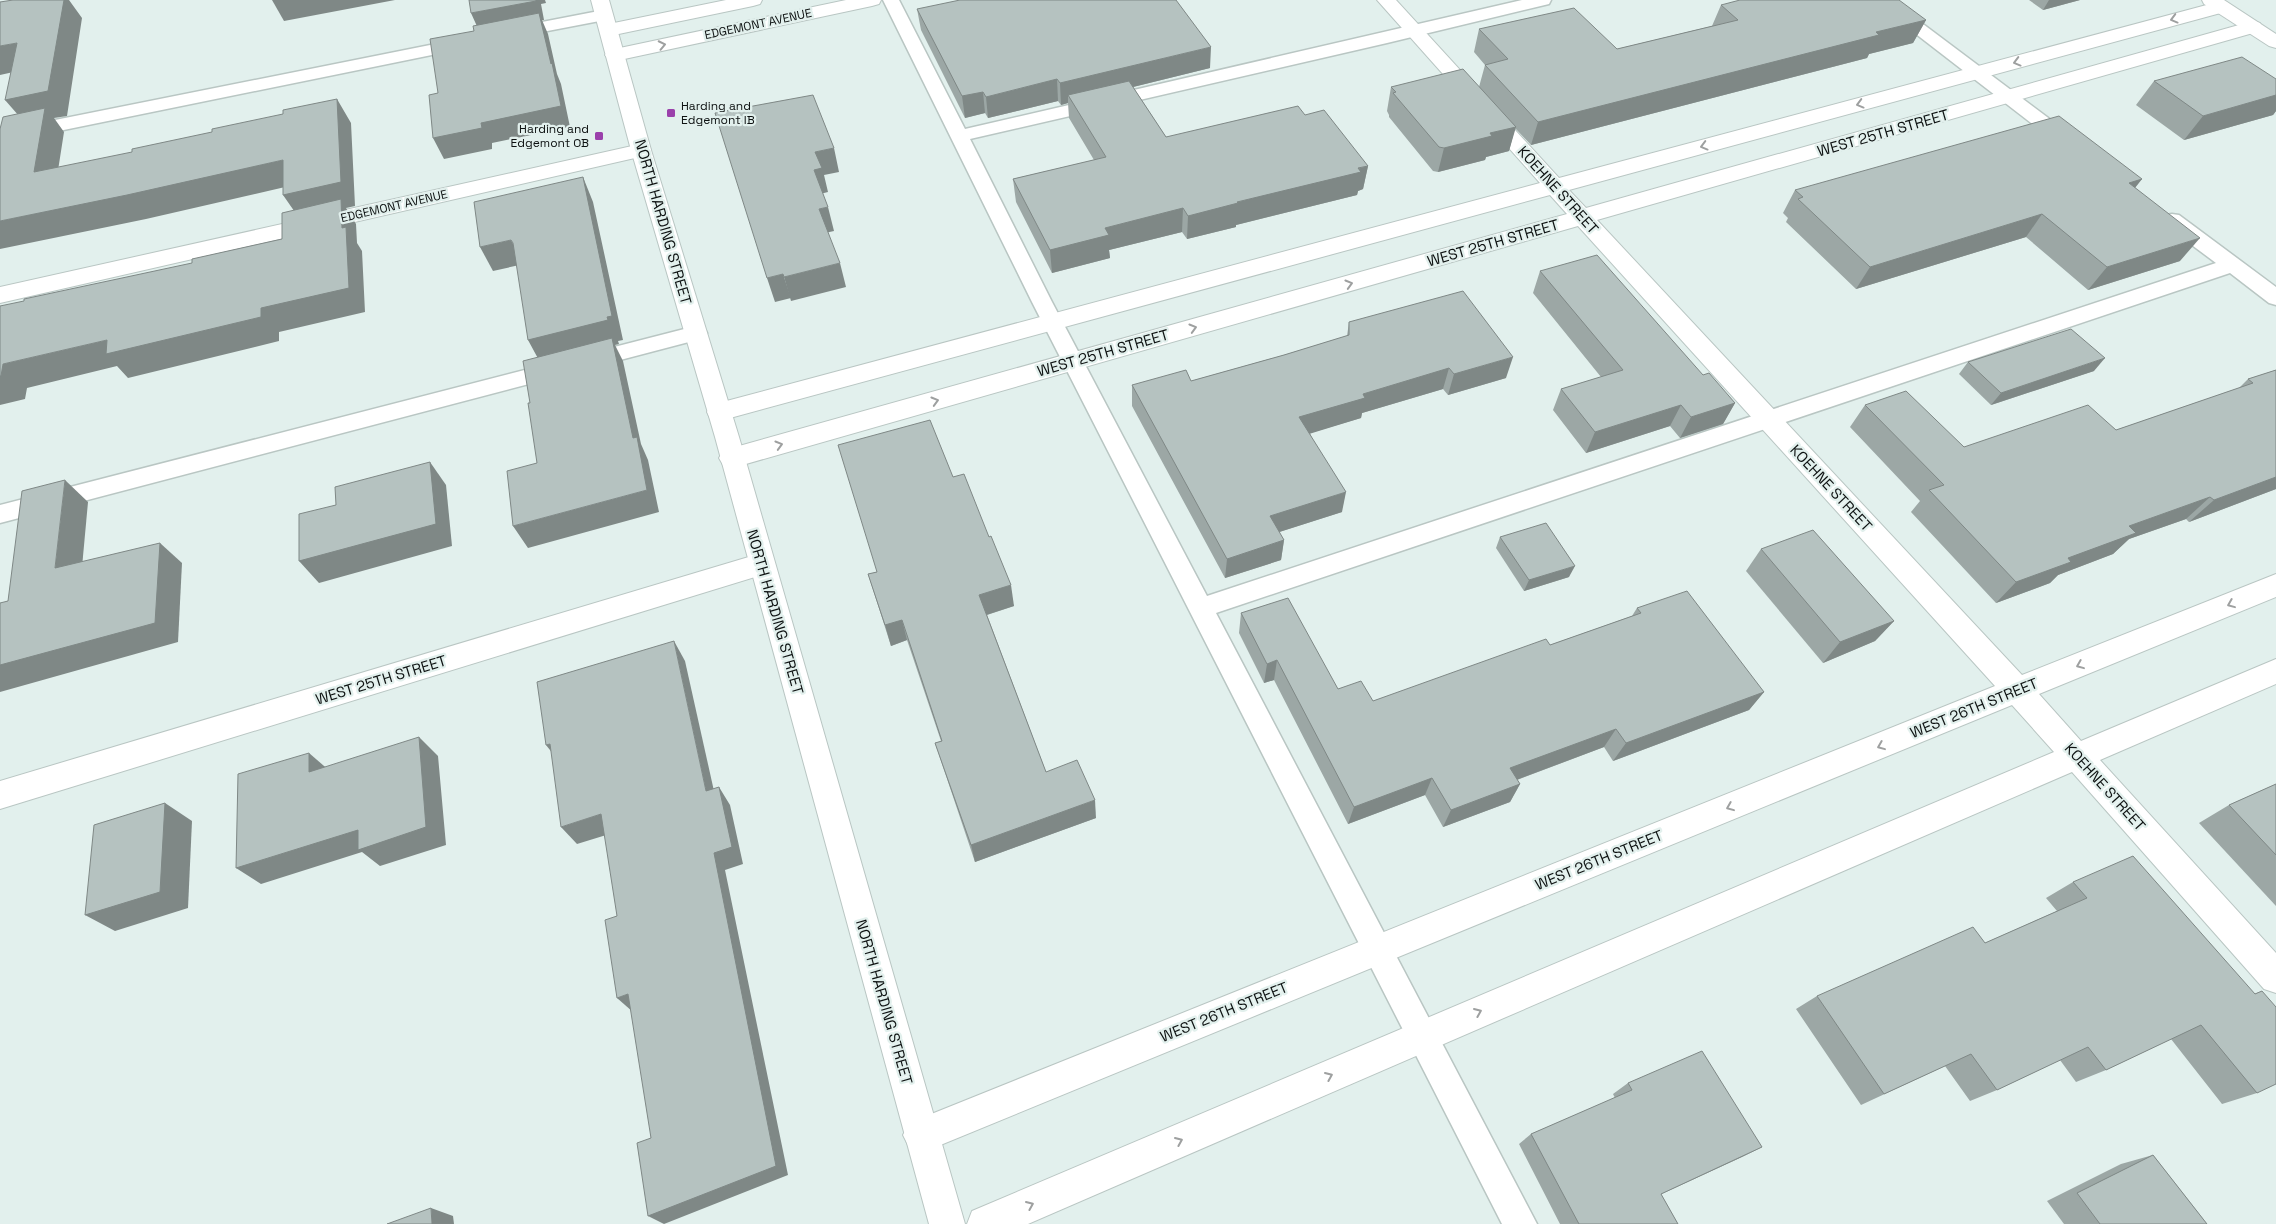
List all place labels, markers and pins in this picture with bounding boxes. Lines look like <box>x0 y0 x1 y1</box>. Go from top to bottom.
place label: Harding and Edgemont IB <box>681 98 755 128</box>
marker: Harding and Edgemont IB <box>665 107 677 119</box>
place label: Harding and Edgemont OB <box>511 121 589 151</box>
marker: Harding and Edgemont OB <box>593 130 605 142</box>

